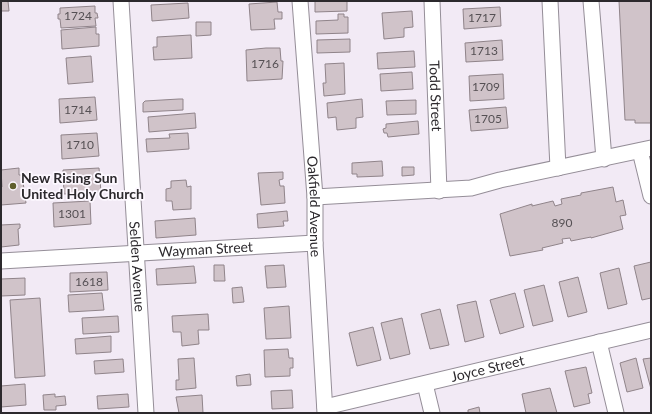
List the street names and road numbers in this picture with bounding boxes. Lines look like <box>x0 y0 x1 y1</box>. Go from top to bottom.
street label: Todd Street <box>426 60 446 132</box>
street label: Oakfield Avenue <box>304 155 325 257</box>
street label: Selden Avenue <box>126 221 149 312</box>
street label: Wayman Street <box>158 238 253 260</box>
street label: Joyce Street <box>449 351 526 385</box>

